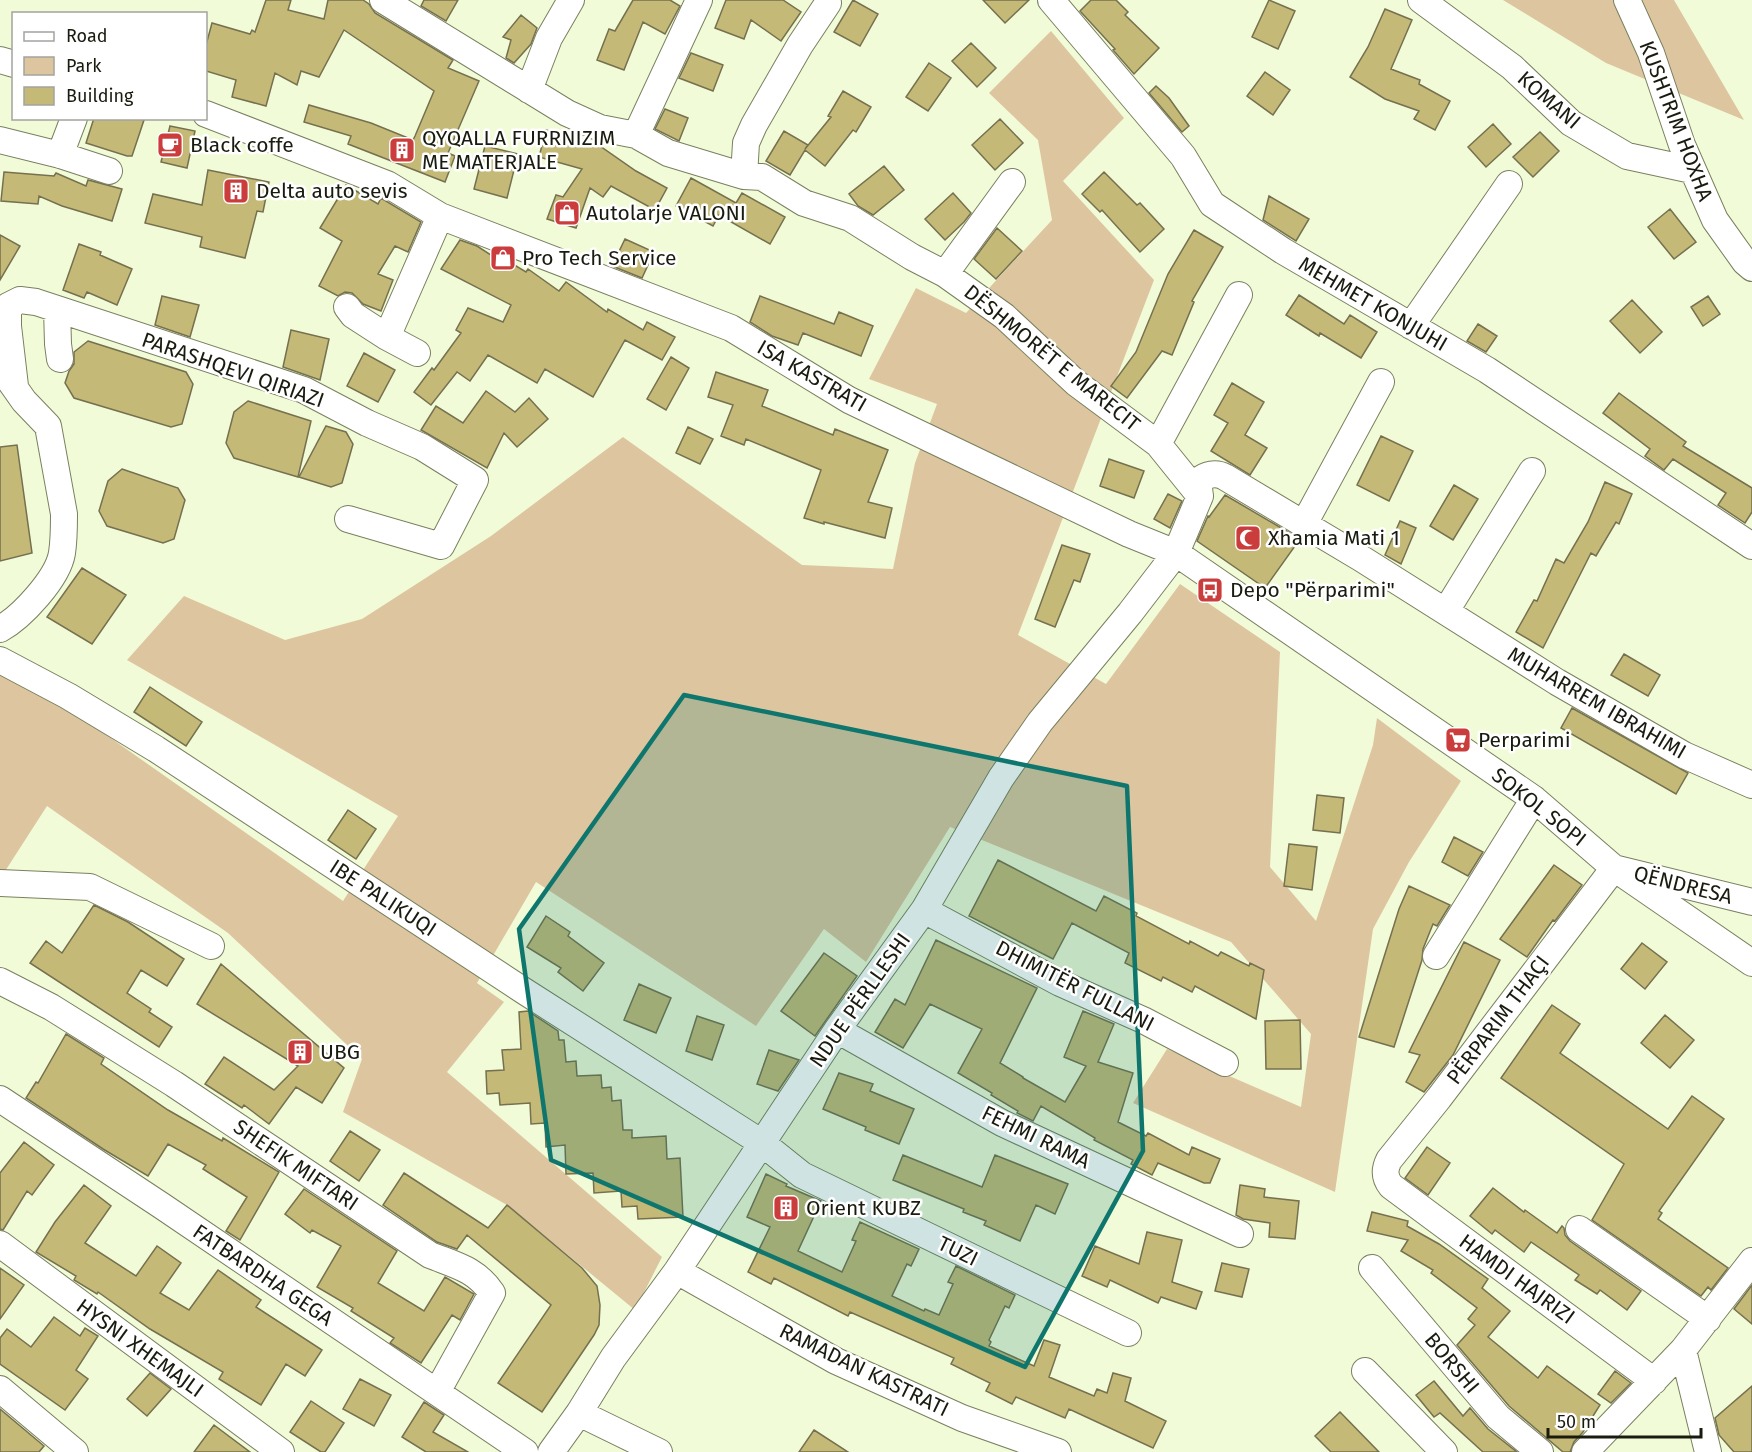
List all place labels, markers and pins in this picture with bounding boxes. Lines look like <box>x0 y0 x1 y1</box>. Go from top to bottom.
place label: QYQALLA FURRNIZIM ME MATERJALE <box>422 125 615 175</box>
cafe icon: Black coffe <box>155 130 185 160</box>
place label: Black coffe <box>190 132 294 158</box>
building icon: QYQALLA FURRNIZIM ME MATERJALE <box>387 135 417 165</box>
building icon: Delta auto sevis <box>221 176 251 206</box>
place label: Delta auto sevis <box>256 178 408 204</box>
shop icon: Autolarje VALONI <box>552 198 582 228</box>
place label: Autolarje VALONI <box>586 200 746 226</box>
shop icon: Pro Tech Service <box>488 243 518 273</box>
place label: Pro Tech Service <box>522 245 676 271</box>
mosque icon: Xhamia Mati 1 <box>1233 523 1263 553</box>
place label: Xhamia Mati 1 <box>1268 525 1400 551</box>
bus stop icon: Depo "Përparimi" <box>1195 575 1225 605</box>
place label: Depo "Përparimi" <box>1230 577 1395 603</box>
supermarket icon: Perparimi <box>1443 725 1473 755</box>
place label: Perparimi <box>1478 727 1571 753</box>
building icon: UBG <box>285 1037 315 1067</box>
place label: UBG <box>320 1039 360 1065</box>
building icon: Orient KUBZ <box>771 1193 801 1223</box>
place label: Orient KUBZ <box>806 1195 921 1221</box>

